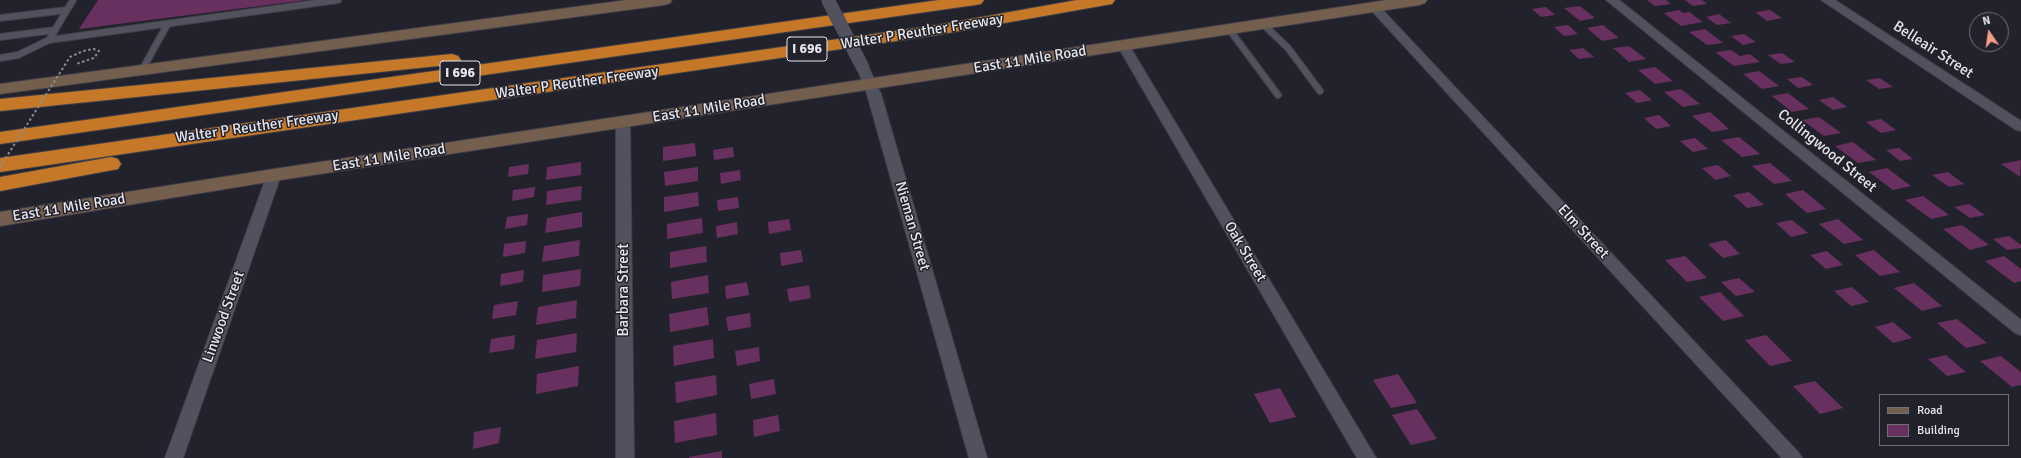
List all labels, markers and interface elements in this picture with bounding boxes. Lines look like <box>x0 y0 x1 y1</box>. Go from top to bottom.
street label: Walter P Reuther Freeway <box>840 10 1004 54</box>
north arrow <box>1969 12 2009 52</box>
text: N <box>1981 14 1992 28</box>
street label: Belleair Street <box>1889 17 1977 83</box>
road number: I 696 <box>787 37 827 61</box>
street label: East 11 Mile Road <box>972 42 1088 78</box>
road number: I 696 <box>440 61 480 85</box>
street label: Walter P Reuther Freeway <box>494 63 660 103</box>
street label: East 11 Mile Road <box>651 91 767 127</box>
street label: Collingwood Street <box>1774 106 1880 196</box>
street label: Walter P Reuther Freeway <box>174 107 340 147</box>
street label: East 11 Mile Road <box>331 140 447 176</box>
street label: Nieman Street <box>891 179 933 273</box>
street label: East 11 Mile Road <box>11 190 127 226</box>
street label: Elm Street <box>1553 201 1613 263</box>
street label: Oak Street <box>1220 219 1270 285</box>
street label: Barbara Street <box>615 243 633 337</box>
street label: Linwood Street <box>199 269 249 365</box>
legend <box>1879 394 2009 446</box>
text: Road <box>1917 403 1943 418</box>
text: Building <box>1917 423 1960 438</box>

